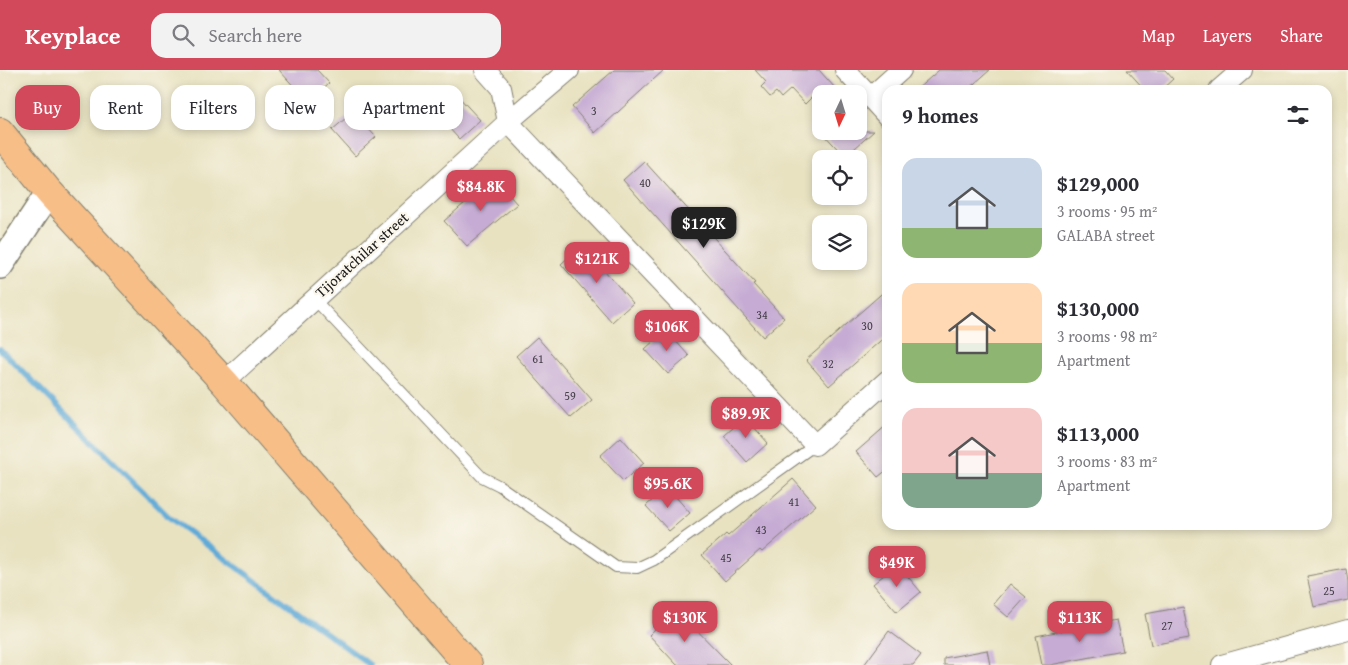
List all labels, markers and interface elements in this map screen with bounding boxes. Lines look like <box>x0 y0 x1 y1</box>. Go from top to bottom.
search box <box>151 13 501 58</box>
text: Keyplace <box>25 18 121 53</box>
icon: search <box>169 21 197 49</box>
text: Search here <box>209 21 302 49</box>
text: Map <box>1142 22 1175 49</box>
text: Layers <box>1203 22 1252 49</box>
text: Share <box>1280 22 1323 49</box>
chip: Buy <box>15 85 80 130</box>
chip: Rent <box>90 85 161 130</box>
chip: Filters <box>171 85 255 130</box>
chip: New <box>265 85 334 130</box>
chip: Apartment <box>344 85 463 130</box>
north arrow <box>812 85 868 140</box>
map controls <box>812 85 867 270</box>
text: 9 homes <box>902 100 978 131</box>
icon: filters <box>1284 101 1312 129</box>
house number: 3 <box>591 102 597 119</box>
button: locate <box>812 150 867 205</box>
text: $129,000 <box>1057 168 1139 199</box>
pin: $84.8K <box>440 170 522 212</box>
text: $84.8K <box>457 174 505 198</box>
house number: 40 <box>639 174 651 191</box>
icon: home <box>942 178 1002 238</box>
text: 3 rooms · 95 m² <box>1057 199 1157 223</box>
street label: Tijoratchilar street <box>310 206 413 302</box>
pin: $129K <box>669 206 739 249</box>
text: $129K <box>682 211 726 235</box>
button: layers <box>812 215 867 270</box>
text: GALABA street <box>1057 223 1155 247</box>
pin: $121K <box>562 242 632 284</box>
text: $121K <box>575 246 619 270</box>
text: $130,000 <box>1057 293 1139 324</box>
icon: home <box>942 303 1002 363</box>
house number: 34 <box>756 306 768 323</box>
pin: $106K <box>632 310 702 352</box>
text: $106K <box>645 314 689 338</box>
house number: 30 <box>861 317 873 334</box>
text: 3 rooms · 98 m² <box>1057 324 1157 348</box>
text: Apartment <box>1057 348 1130 372</box>
house number: 61 <box>532 350 544 367</box>
house number: 32 <box>822 355 834 372</box>
house number: 59 <box>564 387 576 404</box>
pin: $89.9K <box>705 396 787 439</box>
text: $89.9K <box>722 401 770 425</box>
text: $113,000 <box>1057 418 1139 449</box>
icon: home <box>942 428 1002 488</box>
text: 3 rooms · 83 m² <box>1057 449 1157 473</box>
pin: $95.6K <box>627 466 709 509</box>
text: $95.6K <box>644 471 692 495</box>
text: Apartment <box>1057 473 1130 497</box>
house number: 41 <box>788 493 800 510</box>
house number: 43 <box>755 521 767 538</box>
pin: $49K <box>867 546 927 588</box>
house number: 45 <box>720 549 732 566</box>
text: $49K <box>880 550 914 574</box>
house number: 25 <box>1323 582 1335 599</box>
pin: $130K <box>650 600 720 643</box>
pin: $113K <box>1045 600 1115 643</box>
text: $130K <box>663 605 707 629</box>
text: $113K <box>1058 605 1102 629</box>
house number: 27 <box>1161 617 1173 634</box>

